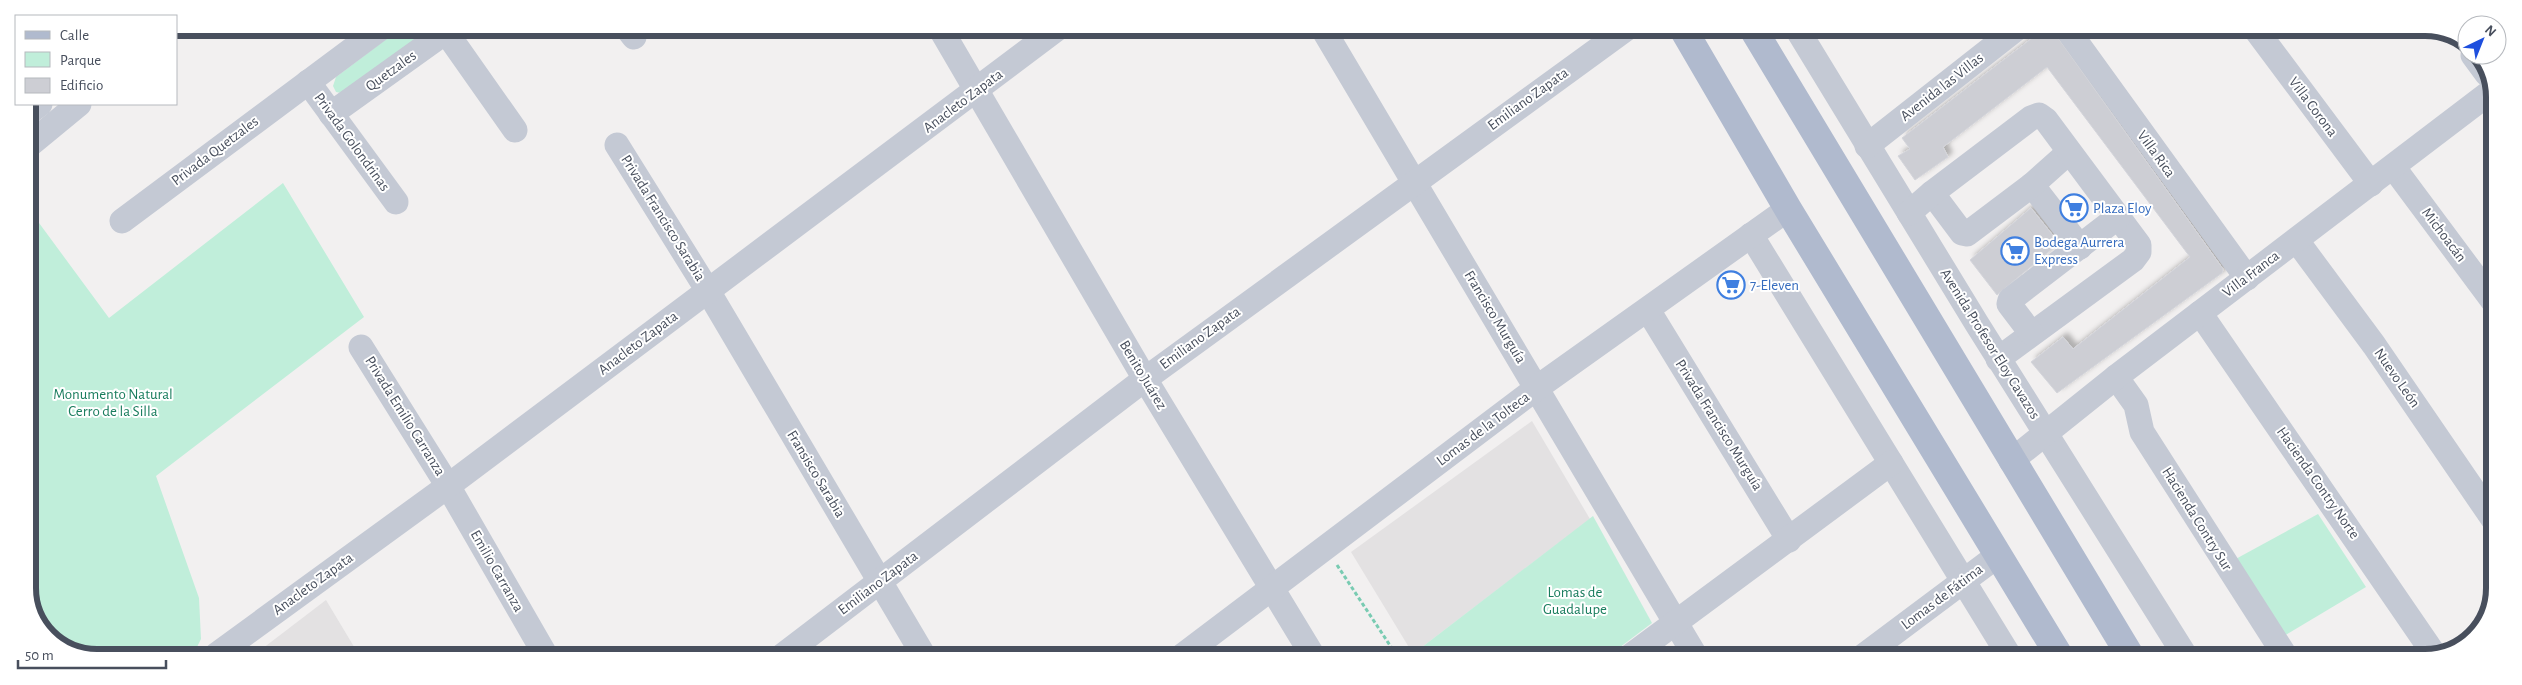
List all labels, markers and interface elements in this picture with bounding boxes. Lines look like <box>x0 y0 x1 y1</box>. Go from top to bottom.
legend <box>15 15 178 105</box>
north arrow <box>2457 15 2507 65</box>
text: N <box>2482 23 2499 40</box>
text: Calle <box>60 28 89 43</box>
street label: Quetzales <box>363 48 419 94</box>
street label: Avenida las Villas <box>1898 50 1986 124</box>
text: Parque <box>60 53 101 68</box>
street label: Emiliano Zapata <box>1485 65 1571 133</box>
street label: Anacleto Zapata <box>921 66 1006 136</box>
street label: Villa Corona <box>2286 74 2340 140</box>
text: Edificio <box>60 78 103 93</box>
street label: Privada Golondrinas <box>311 90 393 194</box>
street label: Privada Quetzales <box>169 114 261 188</box>
street label: Villa Rica <box>2134 128 2178 180</box>
street label: Privada Francisco Sarabia <box>618 152 708 284</box>
supermarket icon: Plaza Eloy <box>2059 193 2089 223</box>
place label: Plaza Eloy <box>2093 201 2152 216</box>
street label: Michoacán <box>2419 205 2469 265</box>
place label: Bodega Aurrera Express <box>2034 235 2124 267</box>
supermarket icon: Bodega Aurrera Express <box>2000 236 2030 266</box>
street label: Villa Franca <box>2220 248 2282 300</box>
street label: Avenida Profesor Eloy Cavazos <box>1937 266 2043 422</box>
street label: Francisco Murguía <box>1461 268 1529 366</box>
supermarket icon: 7-Eleven <box>1716 270 1746 300</box>
place label: 7-Eleven <box>1750 278 1799 293</box>
street label: Emiliano Zapata <box>1157 304 1243 372</box>
street label: Anacleto Zapata <box>596 308 681 378</box>
street label: Benito Juárez <box>1117 338 1169 412</box>
street label: Nuevo León <box>2371 346 2423 410</box>
street label: Privada Emilio Carranza <box>362 354 448 478</box>
street label: Privada Francisco Murguía <box>1673 357 1766 493</box>
park label: Monumento Natural Cerro de la Silla <box>53 387 173 419</box>
street label: Lomas de la Tolteca <box>1434 389 1532 469</box>
street label: Hacienda Contry Norte <box>2274 424 2362 542</box>
street label: Fransisco Sarabia <box>784 428 848 520</box>
street label: Hacienda Contry Sur <box>2159 465 2235 573</box>
street label: Emilio Carranza <box>468 528 526 614</box>
street label: Emiliano Zapata <box>835 548 921 618</box>
street label: Anacleto Zapata <box>270 550 356 618</box>
street label: Lomas de Fátima <box>1898 562 1986 632</box>
park label: Lomas de Guadalupe <box>1543 585 1607 617</box>
scale bar <box>18 638 165 670</box>
text: 50 m <box>25 648 54 663</box>

